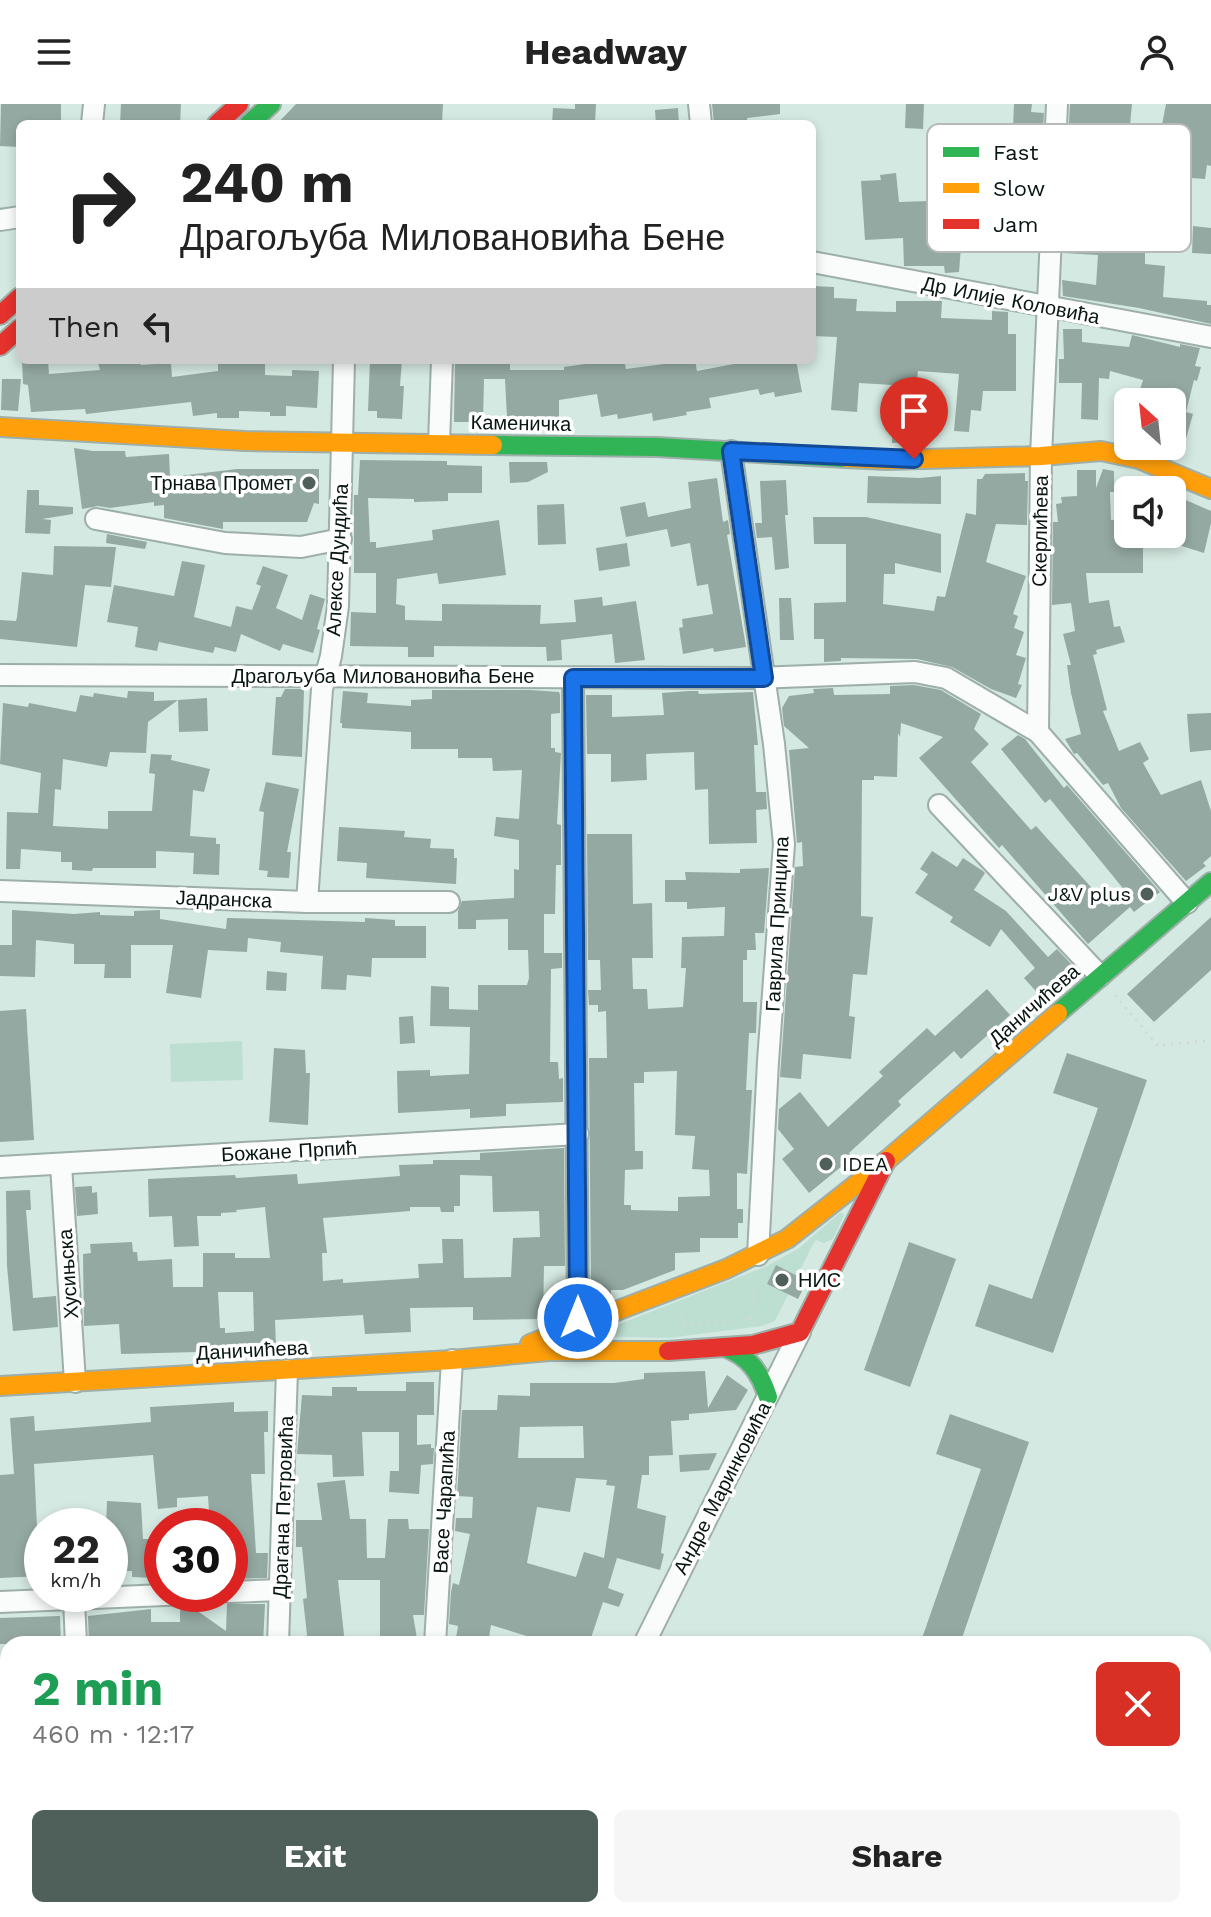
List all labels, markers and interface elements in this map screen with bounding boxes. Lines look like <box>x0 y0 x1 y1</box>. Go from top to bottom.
icon: menu <box>32 30 76 74</box>
icon: person <box>1135 30 1179 74</box>
text: Headway <box>524 31 687 73</box>
legend <box>927 124 1191 252</box>
text: Fast <box>993 140 1039 165</box>
text: 240 m <box>180 150 354 216</box>
icon: right <box>48 152 152 256</box>
text: Slow <box>993 176 1045 201</box>
text: Jam <box>993 212 1038 237</box>
text: Драгољуба Миловановића Бене <box>180 217 725 259</box>
street label: Др Илије Коловића <box>920 271 1103 329</box>
icon: left <box>136 304 180 348</box>
text: Then <box>48 309 120 344</box>
pin <box>880 377 948 459</box>
north arrow <box>1114 388 1186 460</box>
map controls <box>1114 388 1186 548</box>
icon: arrive <box>892 389 936 433</box>
street label: Каменичка <box>470 410 572 436</box>
place label: Трнава Промет <box>150 471 293 495</box>
marker: Трнава Промет <box>300 474 318 492</box>
street label: Скерлићева <box>1027 474 1053 587</box>
button: sound <box>1114 476 1186 548</box>
street label: Алексе Дундића <box>321 482 353 637</box>
street label: Драгољуба Миловановића Бене <box>232 664 534 688</box>
street label: Гаврила Принципа <box>760 835 794 1012</box>
place label: J&V plus <box>1047 882 1131 906</box>
street label: Јадранска <box>175 885 273 913</box>
marker: J&V plus <box>1138 885 1156 903</box>
street label: Даничићева <box>984 959 1085 1051</box>
street label: Божане Прпић <box>220 1135 358 1167</box>
place label: IDEA <box>842 1152 888 1176</box>
marker: IDEA <box>817 1155 835 1173</box>
street label: Хусињска <box>53 1227 83 1320</box>
place label: НИС <box>798 1268 841 1292</box>
marker: НИС <box>773 1271 791 1289</box>
position arrow <box>536 1276 620 1360</box>
street label: Даничићева <box>195 1335 310 1365</box>
street label: Андре Маринковића <box>668 1397 776 1578</box>
street label: Драгана Петровића <box>268 1414 298 1599</box>
street label: Васе Чарапића <box>428 1429 460 1574</box>
speed limit sign: 30 <box>144 1508 248 1612</box>
text: 22 <box>52 1526 100 1573</box>
text: km/h <box>50 1568 102 1592</box>
text: 2 min <box>32 1660 163 1717</box>
button: close <box>1096 1662 1180 1746</box>
text: 460 m · 12:17 <box>32 1719 194 1749</box>
button: Exit <box>32 1810 598 1902</box>
button: Share <box>614 1810 1180 1902</box>

